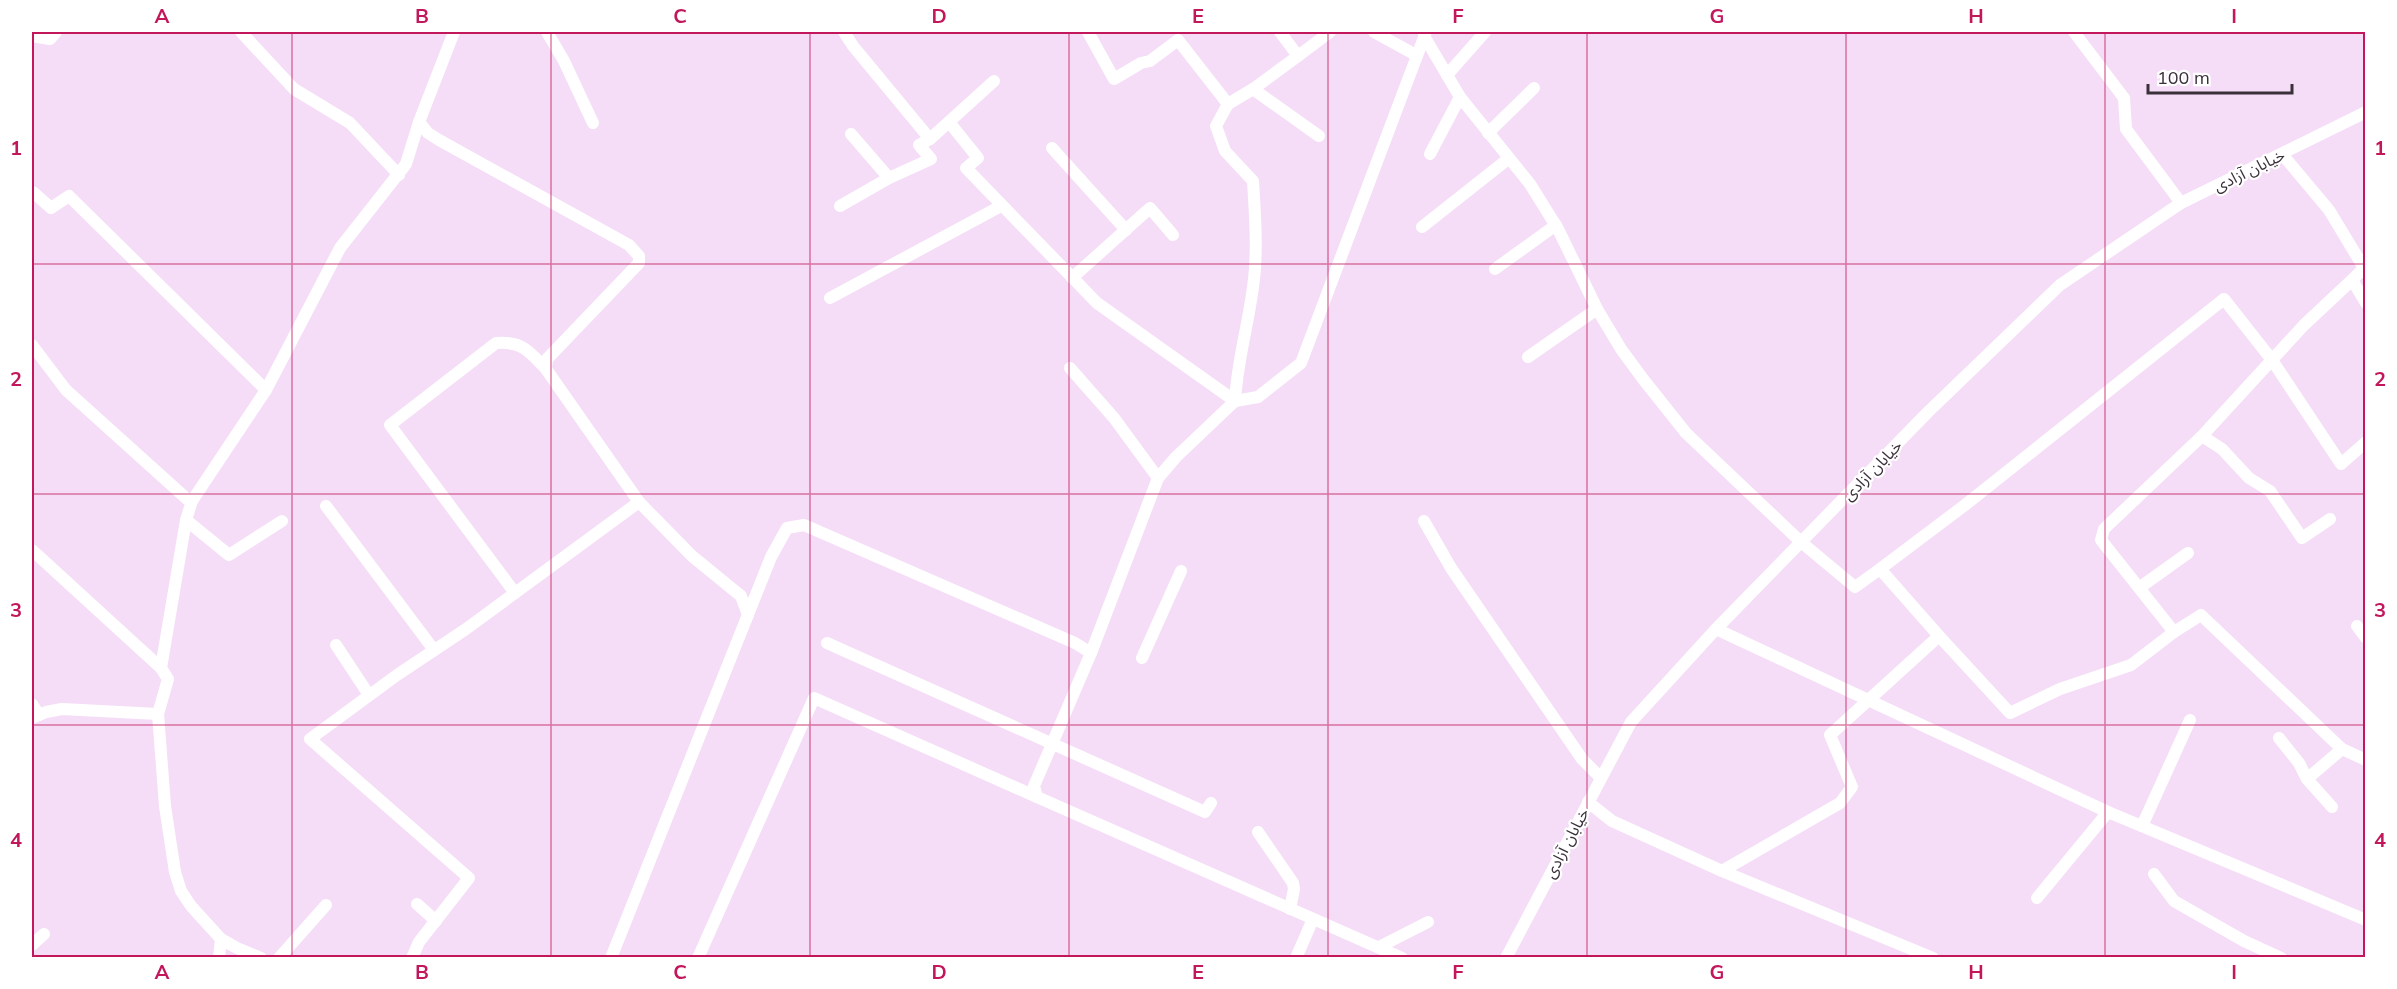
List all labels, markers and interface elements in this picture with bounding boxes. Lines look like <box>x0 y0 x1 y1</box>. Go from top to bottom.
text: A <box>155 3 170 28</box>
text: B <box>415 3 429 28</box>
text: C <box>673 3 687 28</box>
text: D <box>931 3 947 28</box>
text: E <box>1192 3 1204 28</box>
text: F <box>1452 3 1464 28</box>
text: G <box>1710 3 1724 28</box>
text: H <box>1968 3 1984 28</box>
text: I <box>2231 3 2237 28</box>
scale bar <box>2148 57 2292 95</box>
text: 100 m <box>2157 66 2210 89</box>
text: 1 <box>10 135 22 160</box>
text: 1 <box>2374 135 2386 160</box>
street label: خیابان آزادی <box>2210 144 2288 196</box>
text: 2 <box>10 366 22 391</box>
text: 2 <box>2374 366 2386 391</box>
street label: خیابان آزادی <box>1838 435 1906 505</box>
text: 3 <box>10 597 22 622</box>
text: 3 <box>2374 597 2386 622</box>
street label: خیابان آزادی <box>1539 804 1593 882</box>
text: 4 <box>10 827 22 852</box>
text: 4 <box>2374 827 2386 852</box>
text: A <box>155 959 170 984</box>
text: B <box>415 959 429 984</box>
text: C <box>673 959 687 984</box>
text: D <box>931 959 947 984</box>
text: E <box>1192 959 1204 984</box>
text: F <box>1452 959 1464 984</box>
text: G <box>1710 959 1724 984</box>
text: H <box>1968 959 1984 984</box>
text: I <box>2231 959 2237 984</box>

